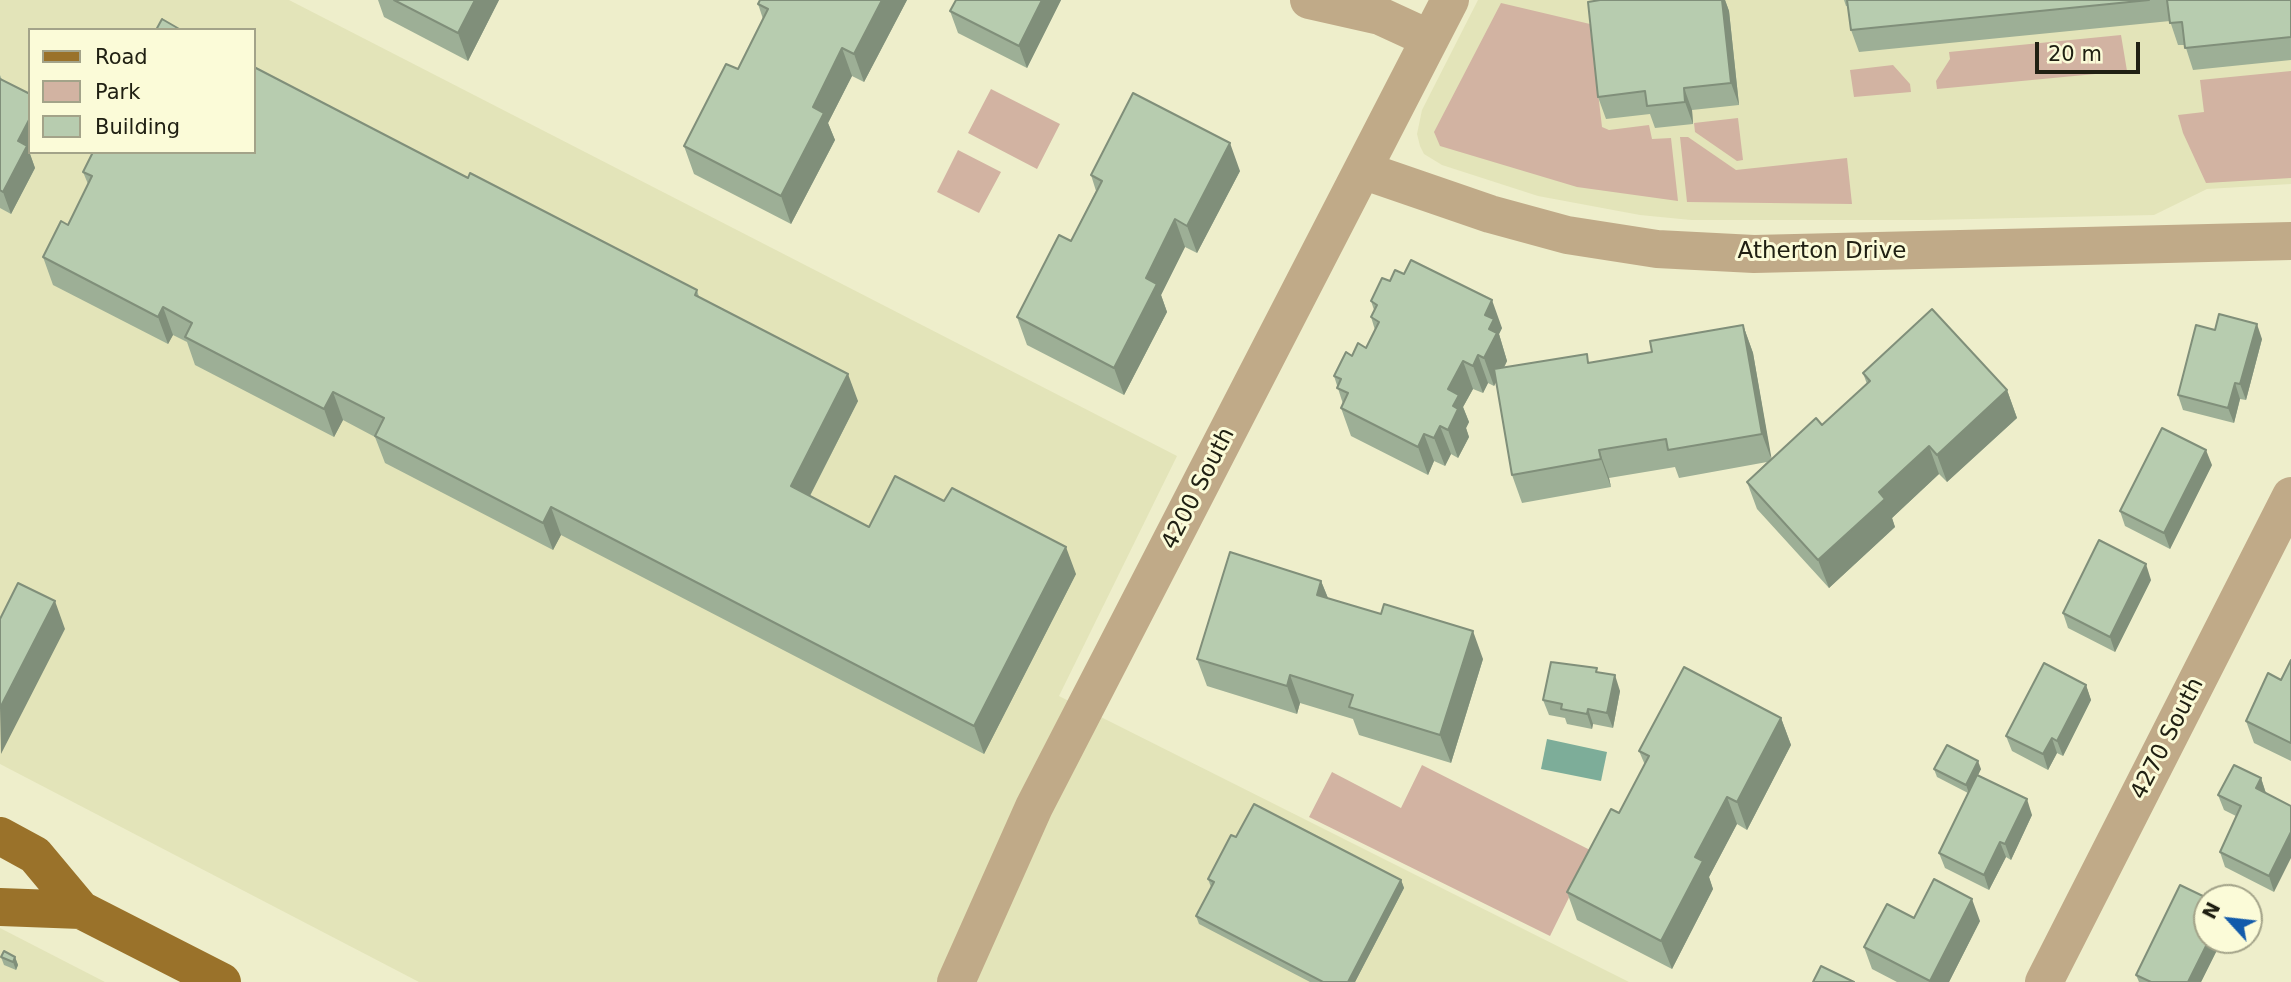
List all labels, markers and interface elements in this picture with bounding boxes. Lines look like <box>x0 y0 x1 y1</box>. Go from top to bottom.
legend <box>28 28 256 154</box>
scale bar <box>2039 28 2144 72</box>
text: 20 m <box>2048 42 2102 66</box>
text: Road <box>95 45 148 69</box>
text: Park <box>95 80 140 104</box>
text: Building <box>95 115 180 139</box>
street label: Atherton Drive <box>1738 238 1906 266</box>
street label: 4200 South <box>1157 424 1241 554</box>
street label: 4270 South <box>2126 674 2210 804</box>
north arrow <box>2193 884 2263 954</box>
text: N <box>2198 898 2224 922</box>

